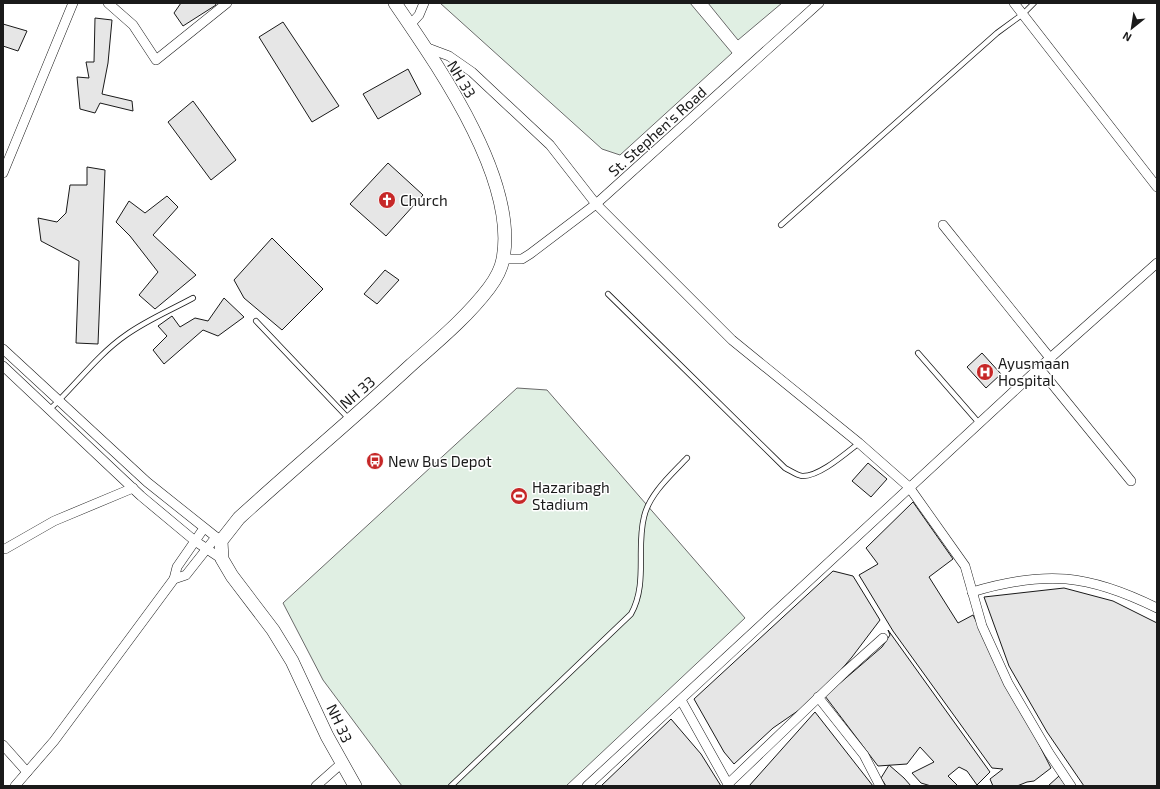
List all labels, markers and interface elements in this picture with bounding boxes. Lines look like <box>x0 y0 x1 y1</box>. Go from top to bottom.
north arrow <box>1112 8 1152 48</box>
text: N <box>1120 29 1133 45</box>
street label: NH 33 <box>444 57 480 101</box>
street label: St. Stephen's Road <box>604 82 710 180</box>
church icon: Church <box>377 190 397 210</box>
place label: Church <box>400 191 448 209</box>
place label: Ayusmaan Hospital <box>998 354 1069 389</box>
hospital icon: Ayusmaan Hospital <box>975 362 995 382</box>
street label: NH 33 <box>336 372 378 412</box>
bus stop icon: New Bus Depot <box>365 451 385 471</box>
place label: New Bus Depot <box>388 452 492 470</box>
place label: Hazaribagh Stadium <box>532 478 610 513</box>
sports icon: Hazaribagh Stadium <box>509 486 529 506</box>
street label: NH 33 <box>323 701 357 745</box>

